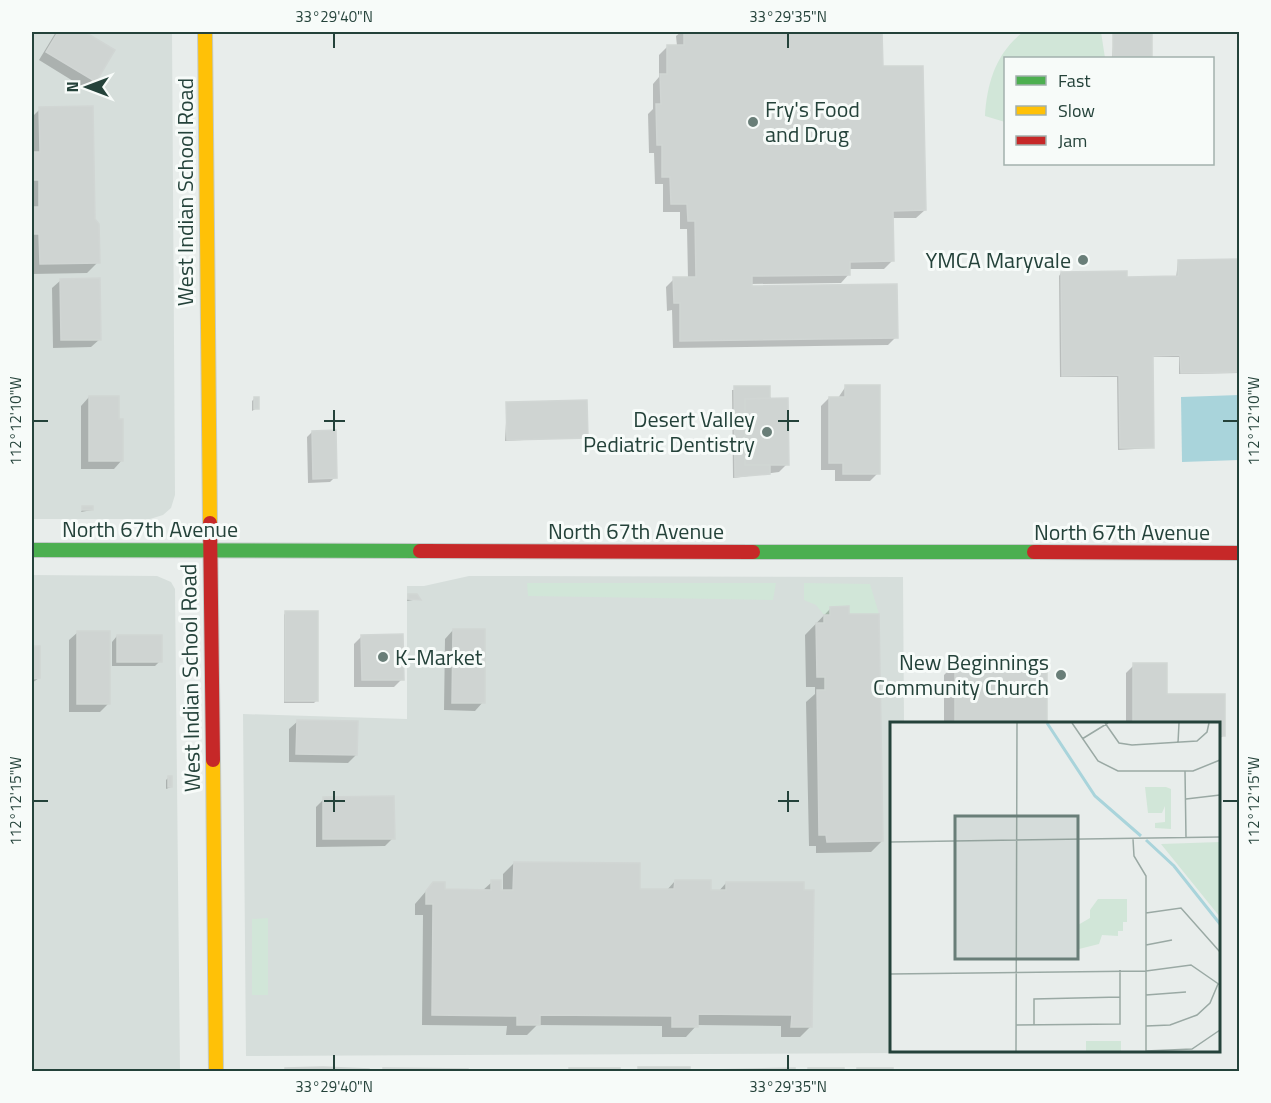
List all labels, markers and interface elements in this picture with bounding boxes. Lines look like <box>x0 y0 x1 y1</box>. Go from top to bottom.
text: 33°29'40"N <box>295 5 373 28</box>
text: 33°29'35"N <box>749 5 827 28</box>
north arrow <box>57 57 117 117</box>
legend <box>1004 57 1214 165</box>
text: Fast <box>1058 67 1091 94</box>
street label: West Indian School Road <box>168 78 202 306</box>
text: N <box>60 81 84 93</box>
place label: Fry's Food and Drug <box>765 92 860 151</box>
text: Slow <box>1058 97 1095 124</box>
marker: Fry's Food and Drug <box>746 115 760 129</box>
text: Jam <box>1058 127 1087 154</box>
place label: YMCA Maryvale <box>925 243 1071 277</box>
marker: YMCA Maryvale <box>1076 253 1090 267</box>
text: 112°12'10"W <box>4 376 27 466</box>
text: 112°12'10"W <box>1242 376 1265 466</box>
place label: Desert Valley Pediatric Dentistry <box>583 402 755 461</box>
marker: Desert Valley Pediatric Dentistry <box>760 425 774 439</box>
street label: North 67th Avenue <box>62 512 238 546</box>
street label: North 67th Avenue <box>548 514 724 548</box>
street label: North 67th Avenue <box>1034 515 1210 549</box>
street label: West Indian School Road <box>171 564 209 792</box>
place label: K-Market <box>395 640 483 674</box>
place label: New Beginnings Community Church <box>873 645 1049 704</box>
marker: K-Market <box>376 650 390 664</box>
marker: New Beginnings Community Church <box>1054 668 1068 682</box>
inset map <box>890 722 1220 1052</box>
text: 112°12'15"W <box>4 756 27 846</box>
text: 112°12'15"W <box>1242 756 1265 846</box>
text: 33°29'40"N <box>295 1075 373 1098</box>
text: 33°29'35"N <box>749 1075 827 1098</box>

